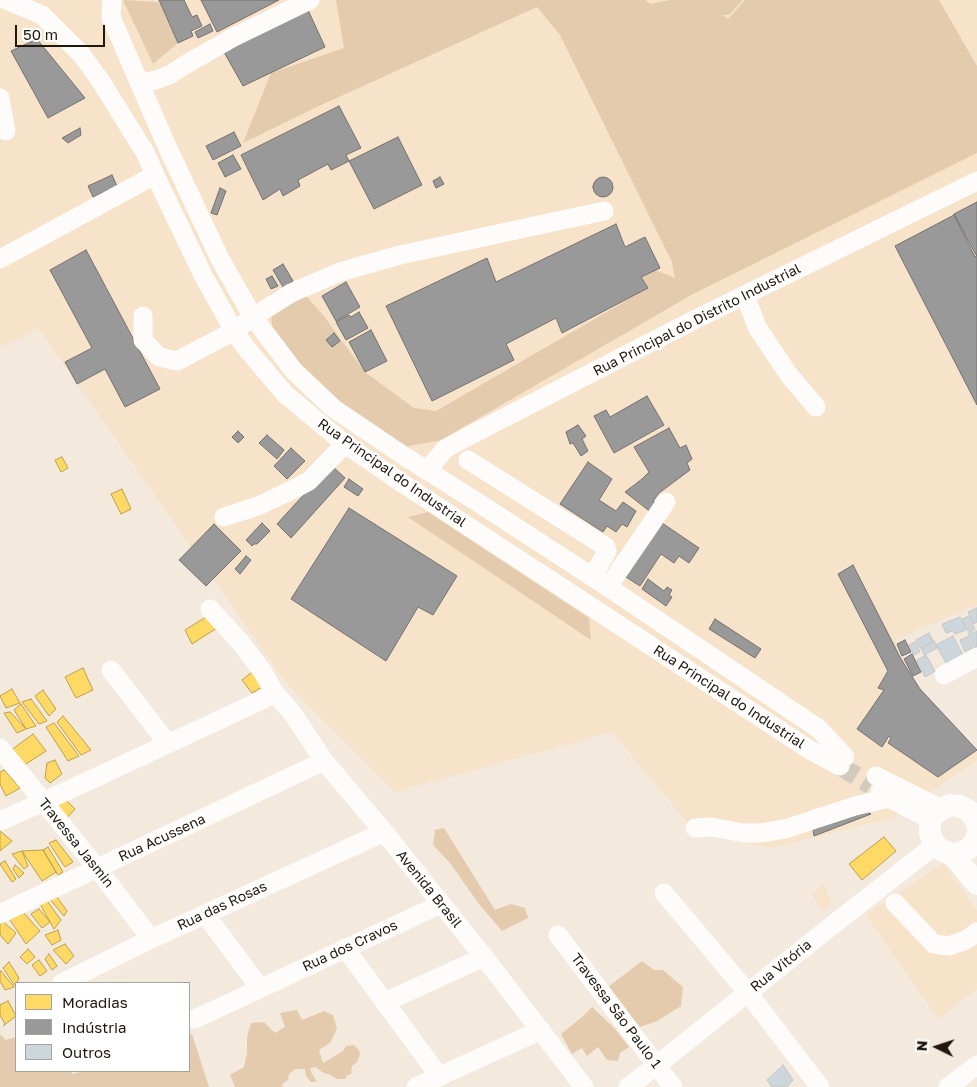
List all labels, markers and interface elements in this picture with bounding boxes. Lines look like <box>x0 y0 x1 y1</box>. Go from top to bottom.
scale bar <box>18 15 108 47</box>
text: 50 m <box>23 25 58 43</box>
street label: Rua Principal do Distrito Industrial <box>590 260 804 380</box>
street label: Rua Principal do Industrial <box>315 415 469 531</box>
street label: Rua Principal do Industrial <box>650 642 808 752</box>
street label: Travessa Jasmin <box>35 795 117 891</box>
street label: Rua Acussena <box>116 811 208 865</box>
street label: Avenida Brasil <box>393 847 465 931</box>
street label: Rua das Rosas <box>174 878 270 934</box>
street label: Rua dos Cravos <box>300 917 400 975</box>
street label: Rua Vitória <box>747 936 815 996</box>
street label: Travessa São Paulo 1 <box>567 950 665 1072</box>
legend <box>15 982 190 1072</box>
text: Moradias <box>62 993 128 1011</box>
text: Indústria <box>62 1018 127 1036</box>
north arrow <box>912 1022 962 1072</box>
text: N <box>913 1040 930 1052</box>
text: Outros <box>62 1043 111 1061</box>

